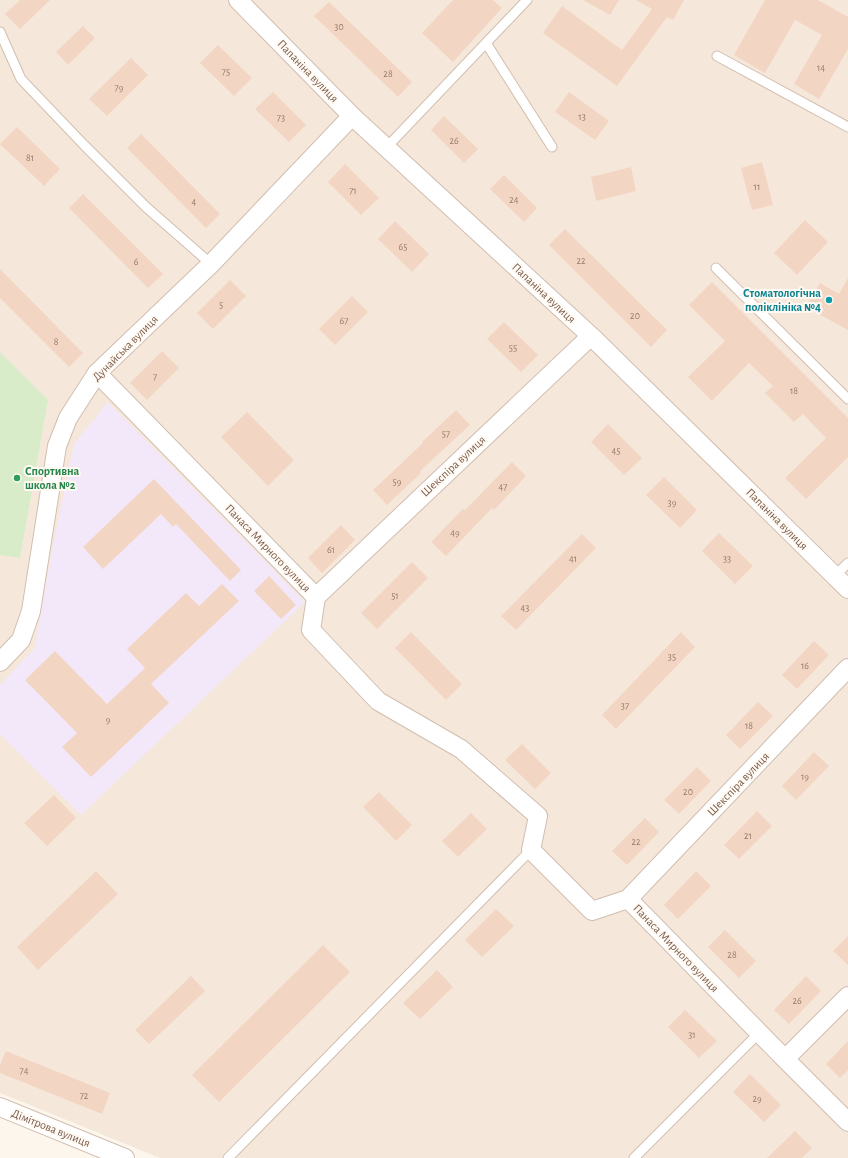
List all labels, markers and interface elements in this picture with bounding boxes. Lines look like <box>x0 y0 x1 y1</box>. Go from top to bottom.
house number: 30 <box>334 22 344 32</box>
street label: Папаніна вулиця <box>275 37 341 105</box>
house number: 14 <box>817 63 825 73</box>
house number: 75 <box>222 67 230 77</box>
house number: 28 <box>383 69 393 79</box>
house number: 79 <box>115 83 124 93</box>
house number: 13 <box>578 112 586 122</box>
house number: 73 <box>277 113 285 123</box>
house number: 26 <box>449 136 459 146</box>
house number: 81 <box>26 153 34 163</box>
house number: 11 <box>754 182 760 192</box>
house number: 71 <box>349 186 357 196</box>
house number: 24 <box>509 195 519 205</box>
house number: 4 <box>192 197 197 207</box>
house number: 65 <box>399 242 407 252</box>
house number: 22 <box>576 256 586 266</box>
house number: 6 <box>134 257 139 267</box>
street label: Папаніна вулиця <box>509 261 578 326</box>
place label: Стоматологічна поліклініка №4 <box>743 287 821 313</box>
marker: Стоматологічна поліклініка №4 <box>824 295 834 305</box>
house number: 5 <box>219 300 223 310</box>
house number: 20 <box>630 311 640 321</box>
street label: Дунайська вулиця <box>90 313 161 384</box>
house number: 67 <box>340 316 348 326</box>
house number: 8 <box>54 337 59 347</box>
house number: 55 <box>509 343 517 353</box>
house number: 7 <box>153 372 157 382</box>
house number: 18 <box>790 386 798 396</box>
house number: 57 <box>442 429 450 439</box>
street label: Шекспіра вулиця <box>418 433 488 500</box>
house number: 45 <box>612 446 621 456</box>
place label: Спортивна школа №2 <box>25 465 80 491</box>
marker: Спортивна школа №2 <box>12 473 22 483</box>
house number: 59 <box>393 477 402 487</box>
house number: 47 <box>499 482 507 492</box>
street label: Папаніна вулиця <box>743 486 810 553</box>
house number: 39 <box>668 498 677 508</box>
street label: Панаса Мирного вулиця <box>222 502 313 595</box>
house number: 49 <box>450 528 460 538</box>
house number: 61 <box>327 545 335 555</box>
house number: 41 <box>569 554 577 564</box>
house number: 33 <box>723 554 731 564</box>
house number: 51 <box>391 591 399 601</box>
house number: 43 <box>521 603 529 613</box>
house number: 35 <box>668 652 676 662</box>
house number: 16 <box>801 661 809 671</box>
house number: 37 <box>621 701 629 711</box>
house number: 9 <box>106 715 111 725</box>
house number: 18 <box>745 721 753 731</box>
street label: Шекспіра вулиця <box>705 750 772 819</box>
house number: 19 <box>801 772 809 782</box>
house number: 20 <box>683 787 693 797</box>
house number: 21 <box>744 831 752 841</box>
house number: 22 <box>631 837 641 847</box>
street label: Панаса Мирного вулиця <box>630 902 721 995</box>
house number: 28 <box>727 950 737 960</box>
house number: 26 <box>792 996 802 1006</box>
house number: 31 <box>688 1030 696 1040</box>
house number: 74 <box>20 1066 29 1076</box>
house number: 72 <box>80 1091 89 1101</box>
house number: 29 <box>752 1094 762 1104</box>
street label: Дімітрова вулиця <box>10 1107 92 1150</box>

